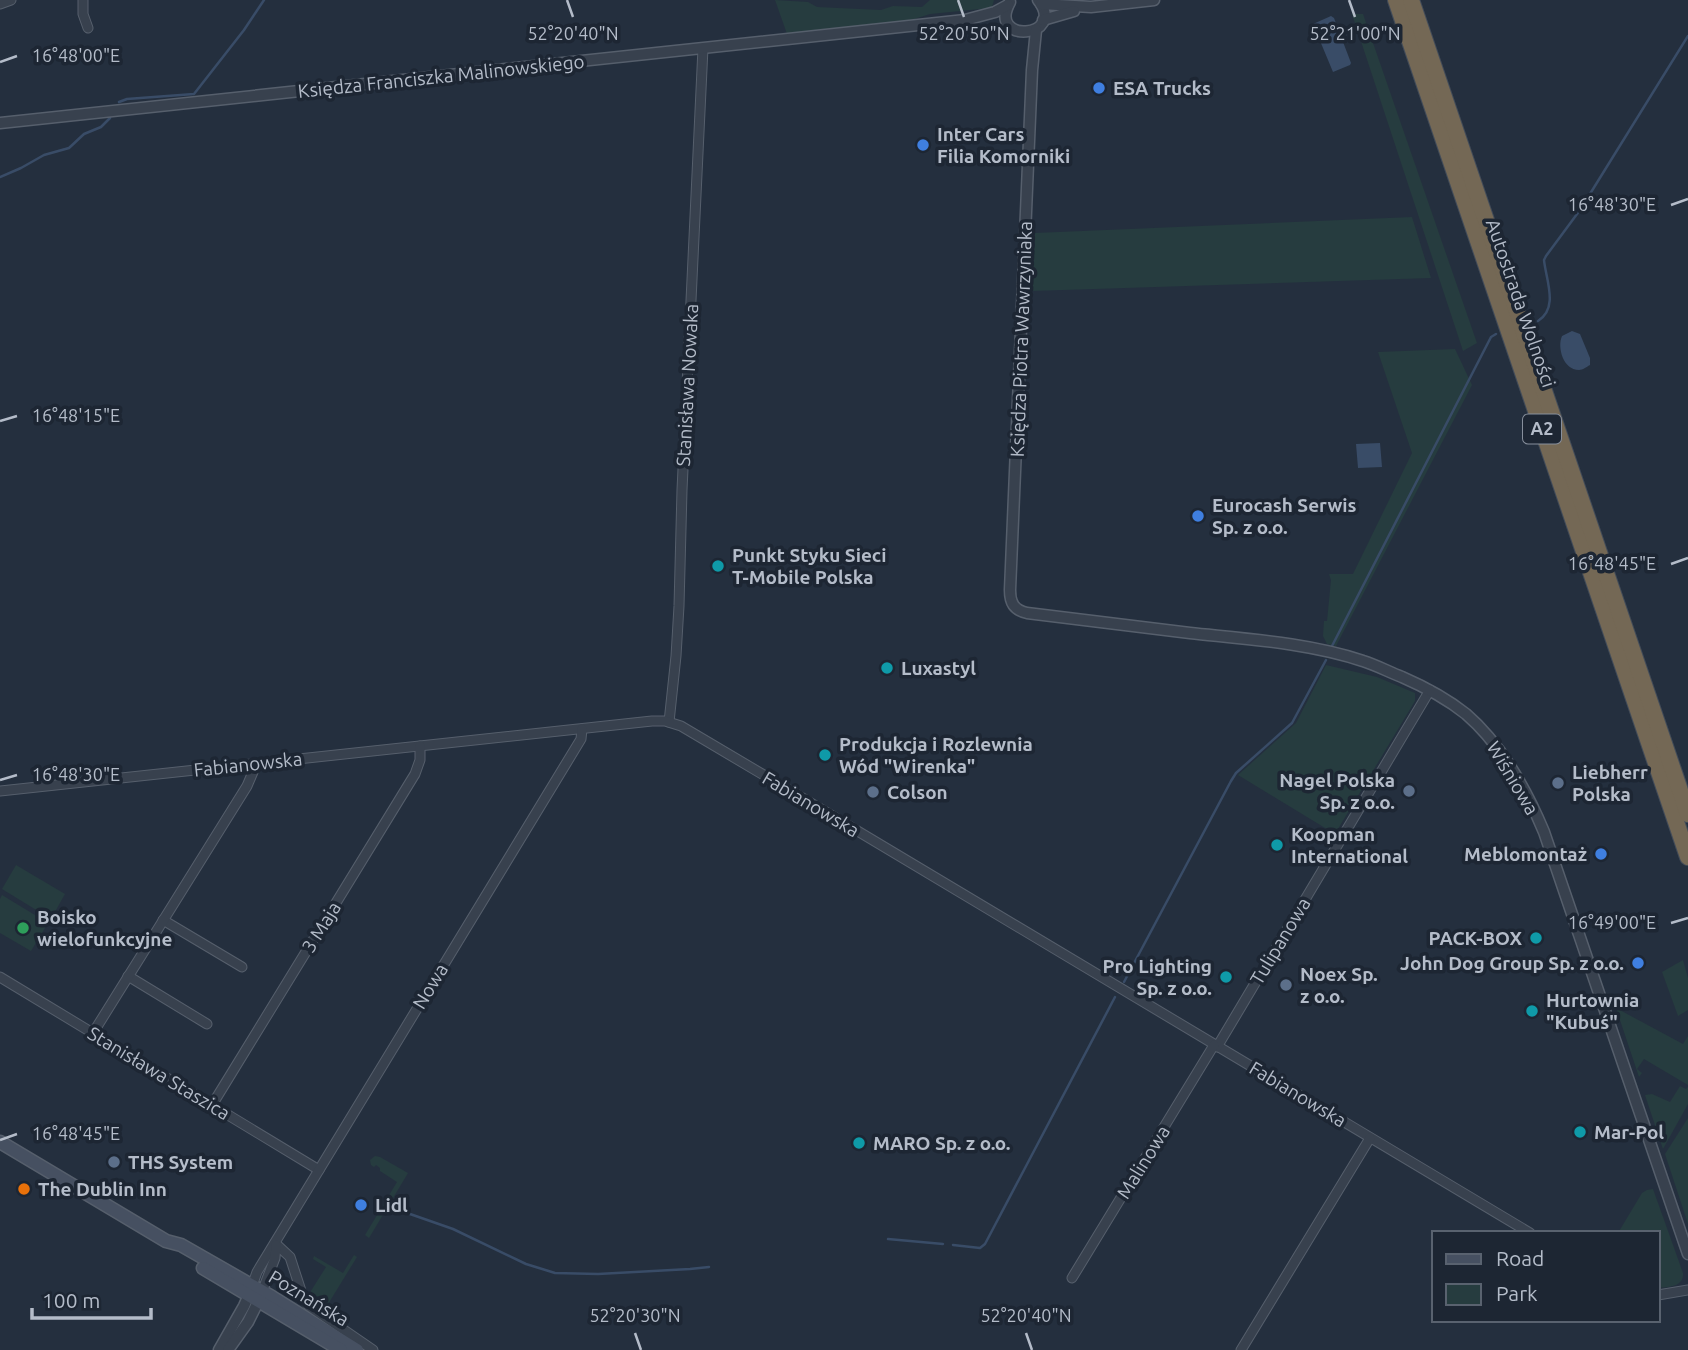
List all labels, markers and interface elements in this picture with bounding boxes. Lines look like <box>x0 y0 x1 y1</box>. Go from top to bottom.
text: 52°20'40"N <box>527 23 619 43</box>
text: 52°20'50"N <box>918 23 1010 43</box>
text: 52°21'00"N <box>1309 23 1401 43</box>
text: 16°48'00"E <box>32 45 120 65</box>
street label: Księdza Franciszka Malinowskiego <box>297 50 585 102</box>
place label: ESA Trucks <box>1113 77 1211 99</box>
marker: ESA Trucks <box>1091 80 1107 96</box>
place label: Inter Cars Filia Komorniki <box>937 123 1070 167</box>
marker: Inter Cars Filia Komorniki <box>915 137 931 153</box>
text: 16°48'30"E <box>1568 194 1656 214</box>
street label: Autostrada Wolności <box>1482 216 1560 390</box>
street label: Księdza Piotra Wawrzyniaka <box>1006 220 1036 458</box>
street label: Stanisława Nowaka <box>672 303 702 467</box>
text: 16°48'15"E <box>32 405 120 425</box>
road number: A2 <box>1523 414 1561 444</box>
place label: Eurocash Serwis Sp. z o.o. <box>1212 494 1357 538</box>
marker: Eurocash Serwis Sp. z o.o. <box>1190 508 1206 524</box>
place label: Punkt Styku Sieci T-Mobile Polska <box>732 544 886 588</box>
text: 16°48'45"E <box>1568 553 1656 573</box>
marker: Punkt Styku Sieci T-Mobile Polska <box>710 558 726 574</box>
place label: Luxastyl <box>901 657 976 679</box>
marker: Luxastyl <box>879 660 895 676</box>
place label: Produkcja i Rozlewnia Wód "Wirenka" <box>839 733 1033 777</box>
street label: Wiśniowa <box>1482 737 1544 819</box>
street label: Fabianowska <box>193 747 303 781</box>
marker: Produkcja i Rozlewnia Wód "Wirenka" <box>817 747 833 763</box>
place label: Liebherr Polska <box>1572 761 1648 805</box>
text: 16°48'30"E <box>32 764 120 784</box>
street label: Fabianowska <box>759 767 863 841</box>
place label: Nagel Polska Sp. z o.o. <box>1279 769 1395 813</box>
marker: Liebherr Polska <box>1550 775 1566 791</box>
place label: Colson <box>887 781 948 803</box>
marker: Nagel Polska Sp. z o.o. <box>1401 783 1417 799</box>
marker: Colson <box>865 784 881 800</box>
place label: Koopman International <box>1291 823 1408 867</box>
marker: Koopman International <box>1269 837 1285 853</box>
place label: Meblomontaż <box>1464 843 1587 865</box>
marker: Meblomontaż <box>1593 846 1609 862</box>
street label: Tulipanowa <box>1245 893 1315 989</box>
street label: 3 Maja <box>297 898 345 956</box>
place label: Boisko wielofunkcyjne <box>37 906 172 950</box>
text: 16°49'00"E <box>1568 912 1656 932</box>
marker: Boisko wielofunkcyjne <box>15 920 31 936</box>
place label: PACK-BOX <box>1429 927 1522 949</box>
marker: PACK-BOX <box>1528 930 1544 946</box>
place label: John Dog Group Sp. z o.o. <box>1400 952 1624 974</box>
place label: Pro Lighting Sp. z o.o. <box>1103 955 1212 999</box>
marker: John Dog Group Sp. z o.o. <box>1630 955 1646 971</box>
street label: Nowa <box>408 959 452 1013</box>
place label: Noex Sp. z o.o. <box>1300 963 1378 1007</box>
marker: Pro Lighting Sp. z o.o. <box>1218 969 1234 985</box>
marker: Noex Sp. z o.o. <box>1278 977 1294 993</box>
place label: Hurtownia "Kubuś" <box>1546 989 1639 1033</box>
marker: Hurtownia "Kubuś" <box>1524 1003 1540 1019</box>
street label: Stanisława Staszica <box>84 1022 234 1124</box>
street label: Fabianowska <box>1246 1057 1350 1131</box>
street label: Malinowa <box>1112 1121 1174 1203</box>
place label: Mar-Pol <box>1594 1121 1664 1143</box>
text: 16°48'45"E <box>32 1123 120 1143</box>
marker: Mar-Pol <box>1572 1124 1588 1140</box>
place label: MARO Sp. z o.o. <box>873 1132 1011 1154</box>
marker: MARO Sp. z o.o. <box>851 1135 867 1151</box>
place label: THS System <box>128 1151 233 1173</box>
marker: THS System <box>106 1154 122 1170</box>
place label: The Dublin Inn <box>38 1178 167 1200</box>
marker: The Dublin Inn <box>16 1181 32 1197</box>
place label: Lidl <box>375 1194 408 1216</box>
marker: Lidl <box>353 1197 369 1213</box>
legend <box>1432 1231 1660 1322</box>
text: Road <box>1496 1246 1544 1270</box>
street label: Poznańska <box>265 1265 353 1331</box>
scale bar <box>32 1276 150 1320</box>
text: Park <box>1496 1281 1538 1305</box>
text: 100 m <box>42 1288 100 1312</box>
text: 52°20'30"N <box>589 1305 681 1325</box>
text: 52°20'40"N <box>980 1305 1072 1325</box>

